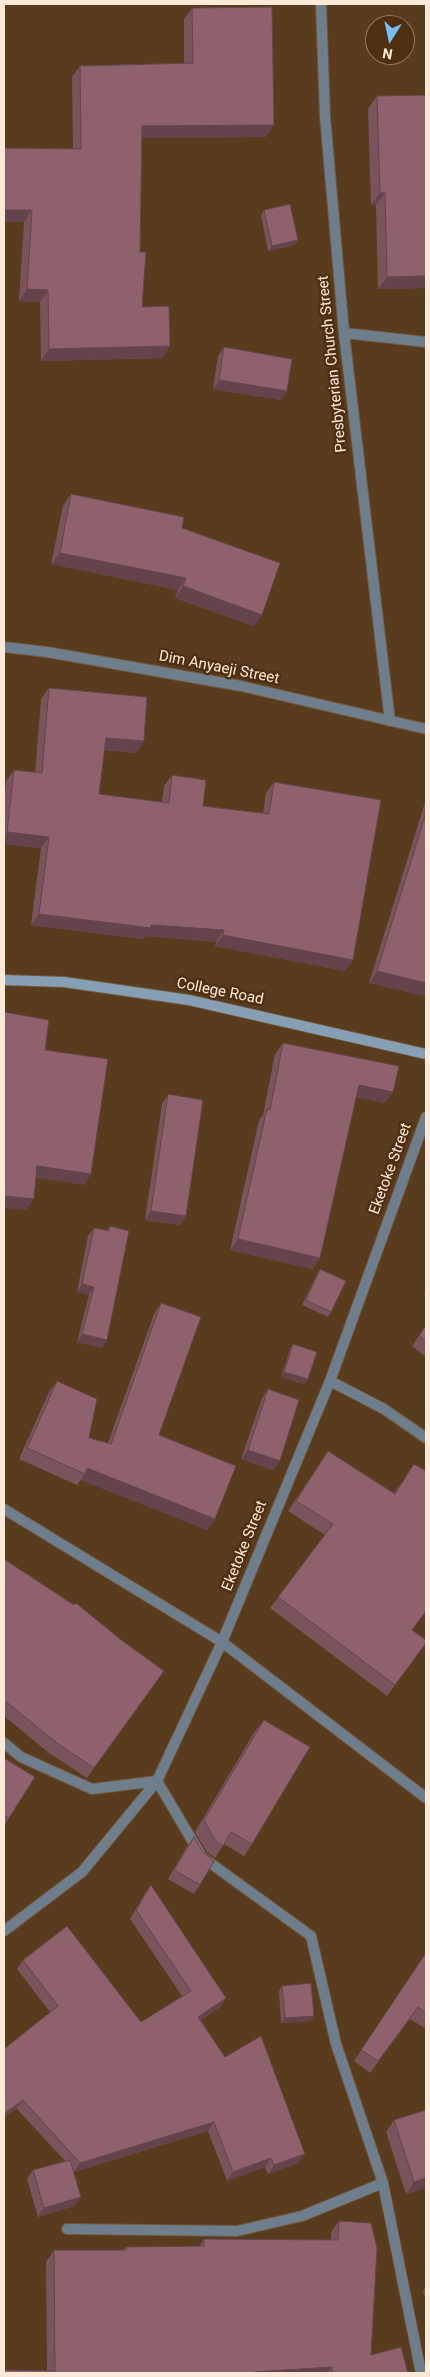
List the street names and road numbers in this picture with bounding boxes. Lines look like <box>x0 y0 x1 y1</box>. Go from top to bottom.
street label: Presbyterian Church Street <box>315 275 351 453</box>
street label: Dim Anyaeji Street <box>157 648 281 688</box>
street label: College Road <box>175 975 265 1009</box>
street label: Eketoke Street <box>366 1121 416 1217</box>
street label: Eketoke Street <box>219 1498 271 1594</box>

